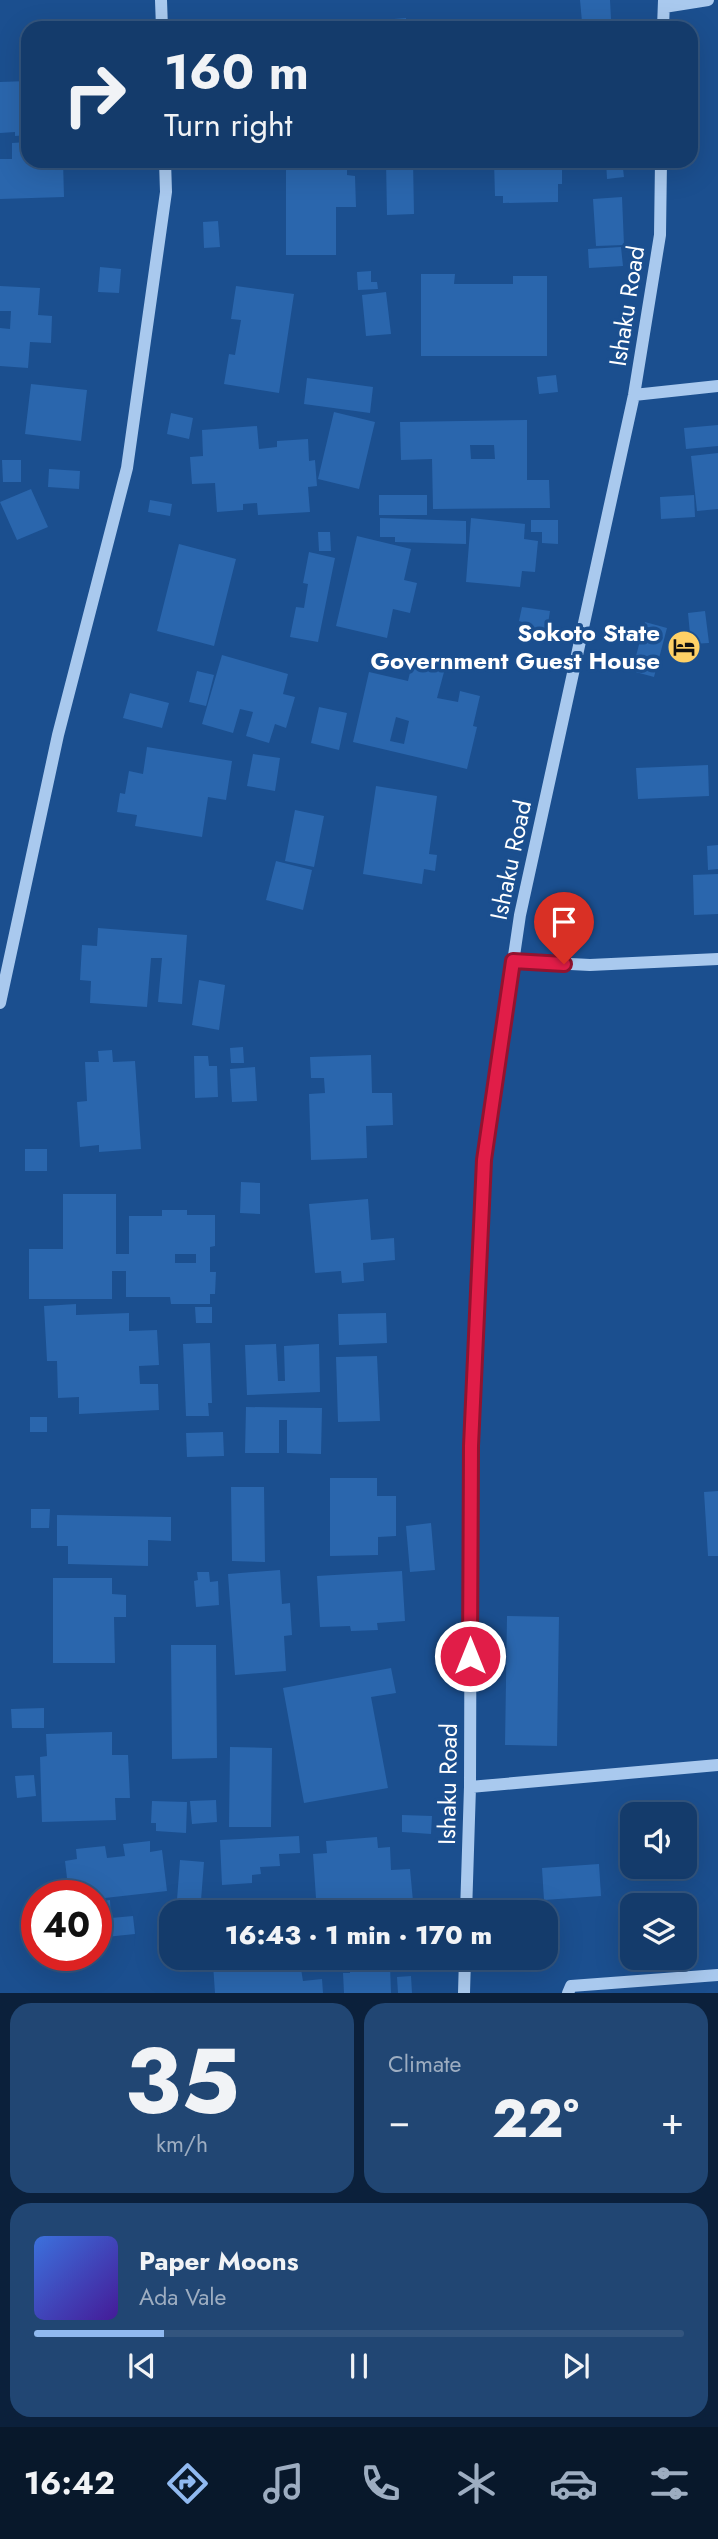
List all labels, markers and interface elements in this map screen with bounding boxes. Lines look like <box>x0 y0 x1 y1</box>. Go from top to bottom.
text: 160 m <box>164 37 309 107</box>
icon: right <box>49 49 140 140</box>
text: Turn right <box>164 102 293 148</box>
street label: Ishaku Road <box>600 243 653 369</box>
place label: Sokoto State Government Guest House <box>371 615 660 678</box>
hotel icon: Sokoto State Government Guest House <box>665 628 703 666</box>
street label: Ishaku Road <box>481 797 540 923</box>
pin <box>534 892 594 964</box>
icon: arrive <box>545 903 583 941</box>
position arrow <box>433 1619 507 1693</box>
street label: Ishaku Road <box>429 1723 466 1845</box>
map controls <box>620 1802 697 1970</box>
button: sound <box>620 1802 697 1879</box>
speed limit sign: 40 <box>21 1880 112 1971</box>
button: layers <box>620 1893 697 1970</box>
text: 16:43 · 1 min · 170 m <box>225 1916 492 1954</box>
text: 35 <box>124 2016 240 2147</box>
text: Climate <box>388 2047 461 2081</box>
text: 22° <box>492 2081 579 2157</box>
text: − <box>388 2093 410 2148</box>
text: + <box>661 2093 684 2148</box>
text: km/h <box>156 2127 208 2161</box>
text: Paper Moons <box>139 2242 299 2280</box>
text: Ada Vale <box>139 2280 226 2314</box>
icon: previous <box>123 2347 161 2385</box>
icon: pause <box>340 2347 378 2385</box>
icon: next <box>557 2347 595 2385</box>
icon: directions <box>163 2459 212 2508</box>
icon: music <box>259 2459 308 2508</box>
icon: phone <box>356 2459 405 2508</box>
icon: climate <box>452 2459 501 2508</box>
icon: car <box>549 2459 598 2508</box>
icon: filters <box>645 2459 694 2508</box>
text: 16:42 <box>24 2460 115 2506</box>

